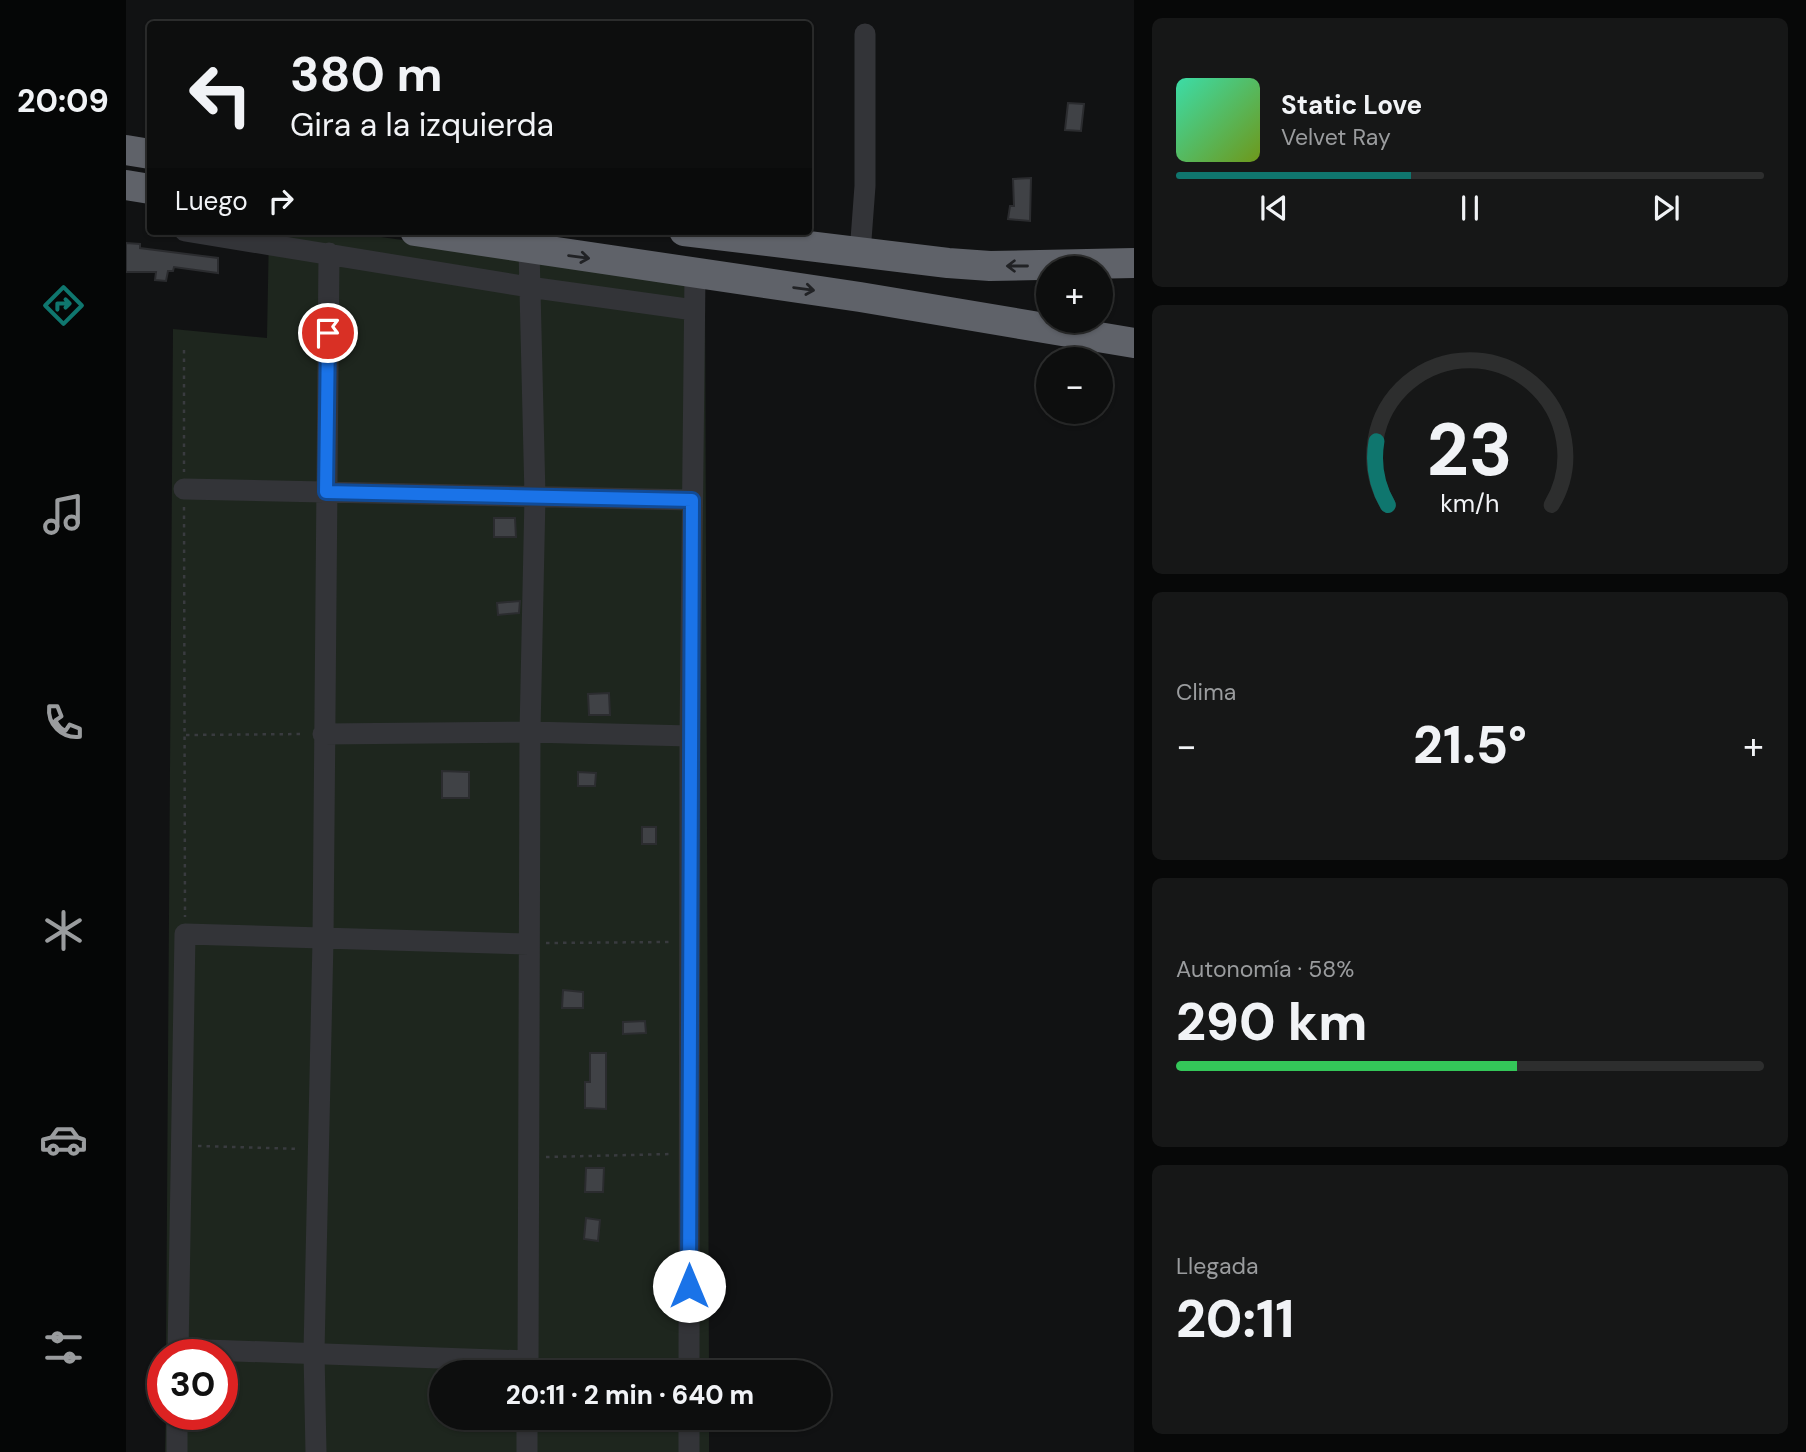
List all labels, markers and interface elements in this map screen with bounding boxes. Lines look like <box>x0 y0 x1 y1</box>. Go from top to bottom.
text: 380 m <box>290 42 443 106</box>
icon: left <box>175 49 266 140</box>
text: 20:09 <box>17 80 109 122</box>
text: Static Love <box>1281 88 1422 122</box>
text: Gira a la izquierda <box>290 104 554 146</box>
text: Velvet Ray <box>1281 122 1391 152</box>
icon: right <box>262 182 300 220</box>
text: Luego <box>175 184 248 218</box>
icon: previous <box>1255 189 1293 227</box>
icon: pause <box>1451 189 1489 227</box>
icon: next <box>1647 189 1685 227</box>
one-way arrow <box>567 251 590 264</box>
map controls <box>1036 256 1113 424</box>
button: + <box>1036 256 1113 333</box>
one-way arrow <box>1006 259 1029 272</box>
icon: directions <box>39 281 88 330</box>
one-way arrow <box>792 283 815 296</box>
pin <box>298 303 358 363</box>
icon: arrive <box>309 314 347 352</box>
button: − <box>1036 347 1113 424</box>
text: 23 <box>1427 404 1513 499</box>
text: km/h <box>1440 487 1500 520</box>
icon: music <box>39 490 88 539</box>
text: Clima <box>1176 677 1236 707</box>
icon: phone <box>39 698 88 747</box>
text: 21.5° <box>1413 711 1527 779</box>
text: − <box>1176 721 1197 771</box>
text: + <box>1743 721 1764 771</box>
icon: climate <box>39 906 88 955</box>
text: Autonomía · 58% <box>1176 954 1354 984</box>
text: 290 km <box>1176 988 1367 1056</box>
icon: car <box>39 1115 88 1164</box>
position arrow <box>652 1249 726 1323</box>
text: Llegada <box>1176 1251 1259 1281</box>
text: 20:11 <box>1176 1285 1294 1353</box>
icon: filters <box>39 1323 88 1372</box>
speed limit sign: 30 <box>147 1339 238 1430</box>
text: 20:11 · 2 min · 640 m <box>506 1378 754 1412</box>

